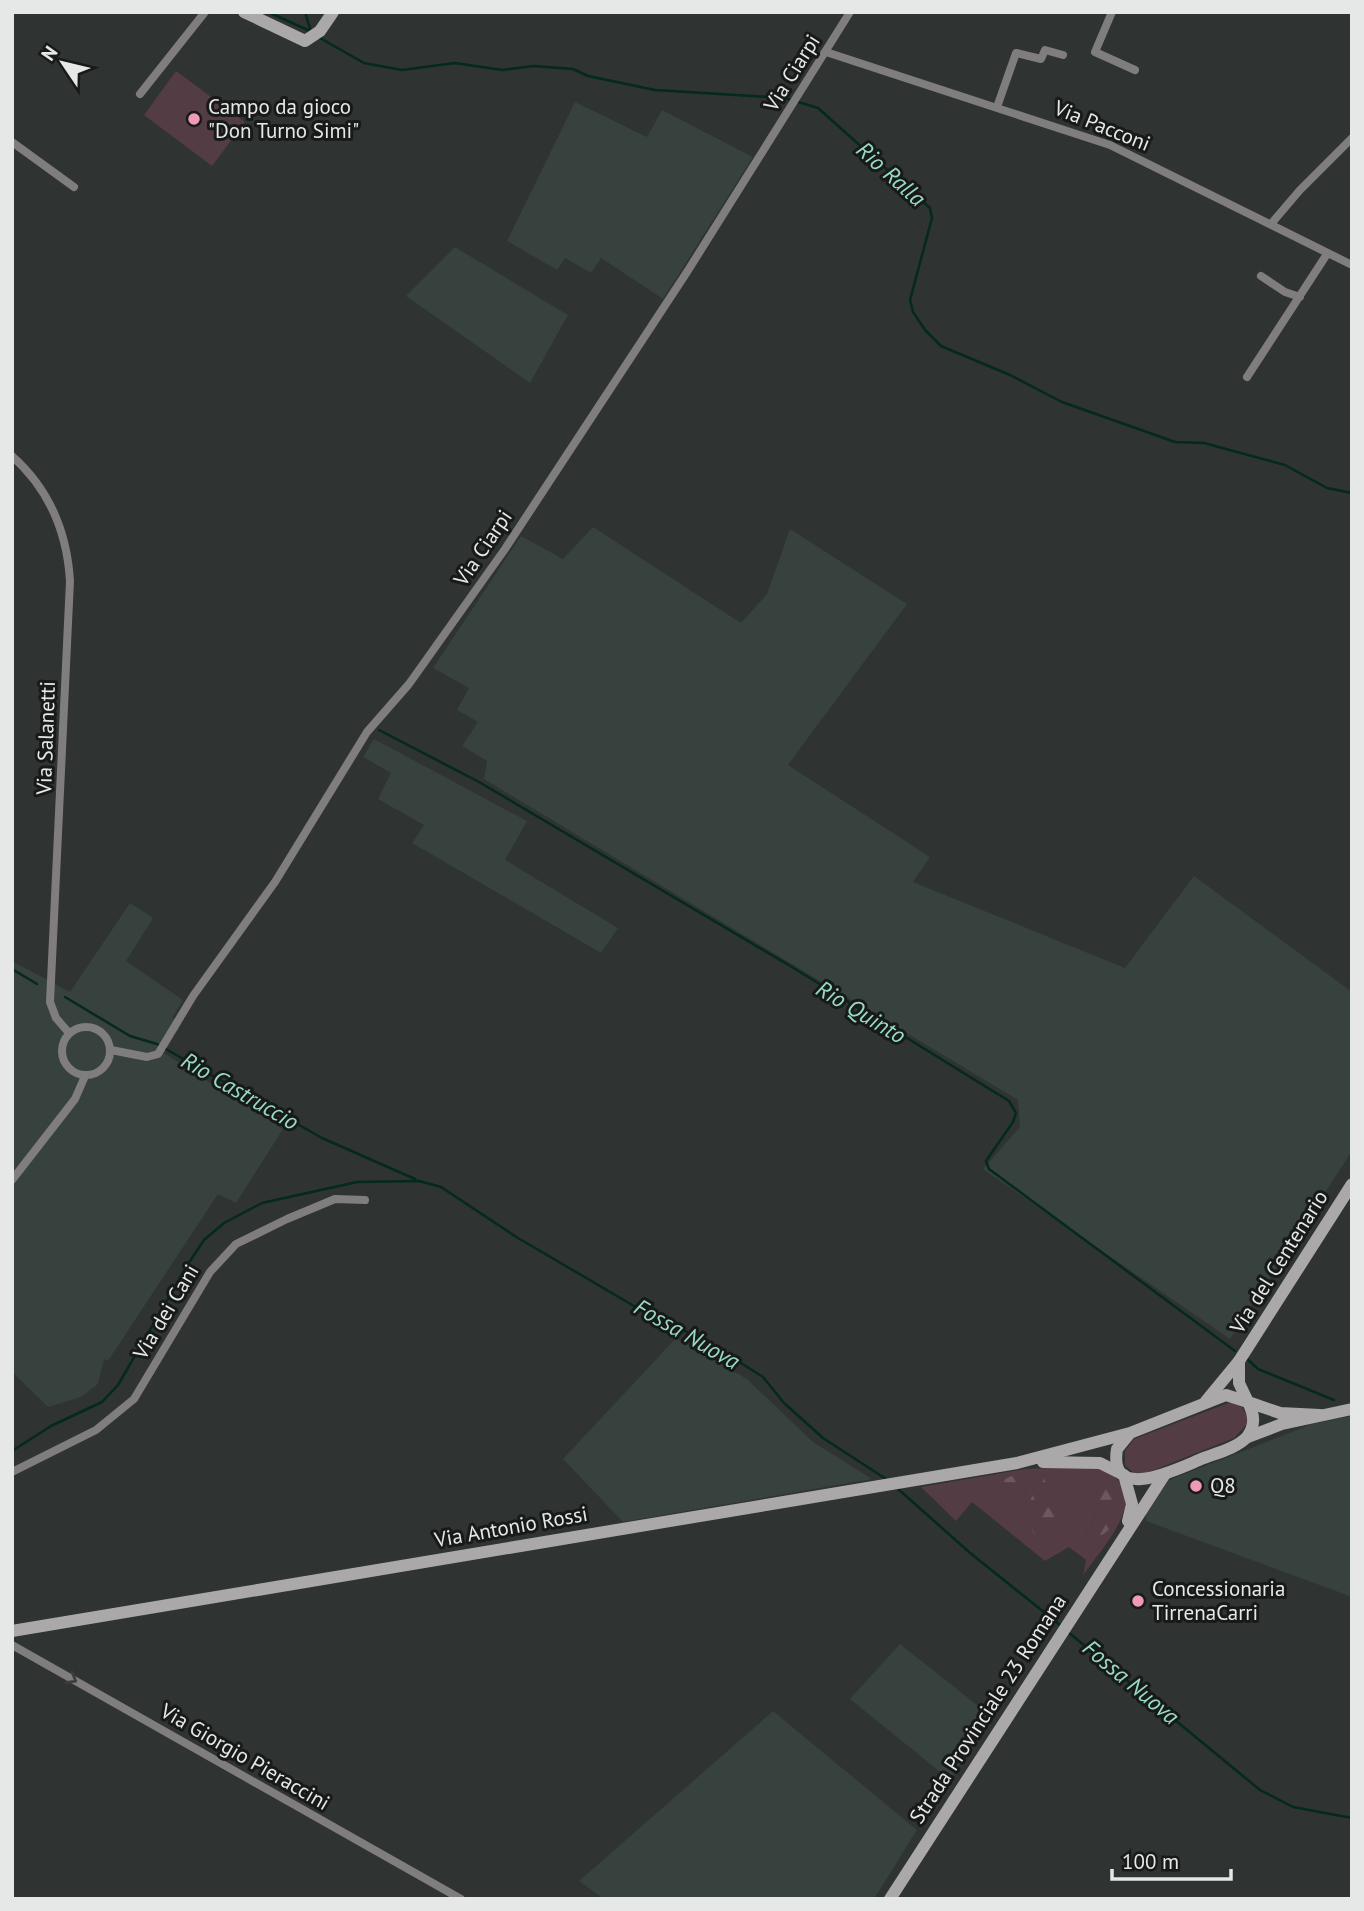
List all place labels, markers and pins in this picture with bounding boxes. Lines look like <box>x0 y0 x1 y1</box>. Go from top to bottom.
place label: Campo da gioco "Don Turno Simi" <box>208 93 359 144</box>
marker: Campo da gioco "Don Turno Simi" <box>186 111 202 127</box>
place label: Q8 <box>1210 1472 1236 1499</box>
marker: Q8 <box>1188 1478 1204 1494</box>
place label: Concessionaria TirrenaCarri <box>1152 1575 1285 1626</box>
marker: Concessionaria TirrenaCarri <box>1130 1593 1146 1609</box>

